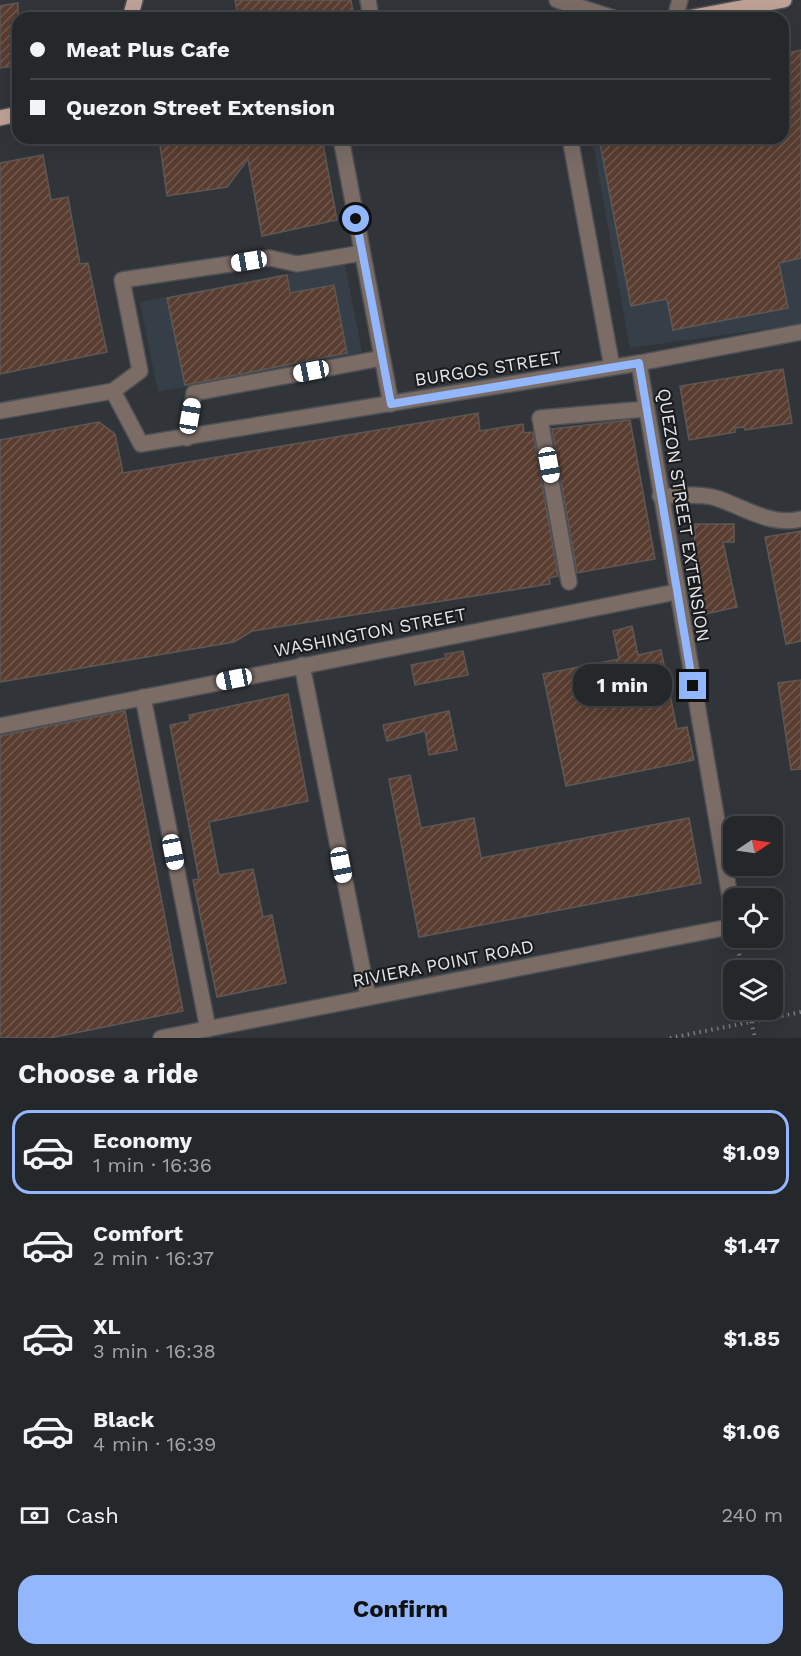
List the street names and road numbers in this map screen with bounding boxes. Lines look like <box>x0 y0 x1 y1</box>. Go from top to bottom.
street label: BURGOS STREET <box>413 346 563 390</box>
street label: QUEZON STREET EXTENSION <box>654 387 714 643</box>
street label: WASHINGTON STREET <box>272 603 468 661</box>
street label: RIVIERA POINT ROAD <box>351 935 535 991</box>

